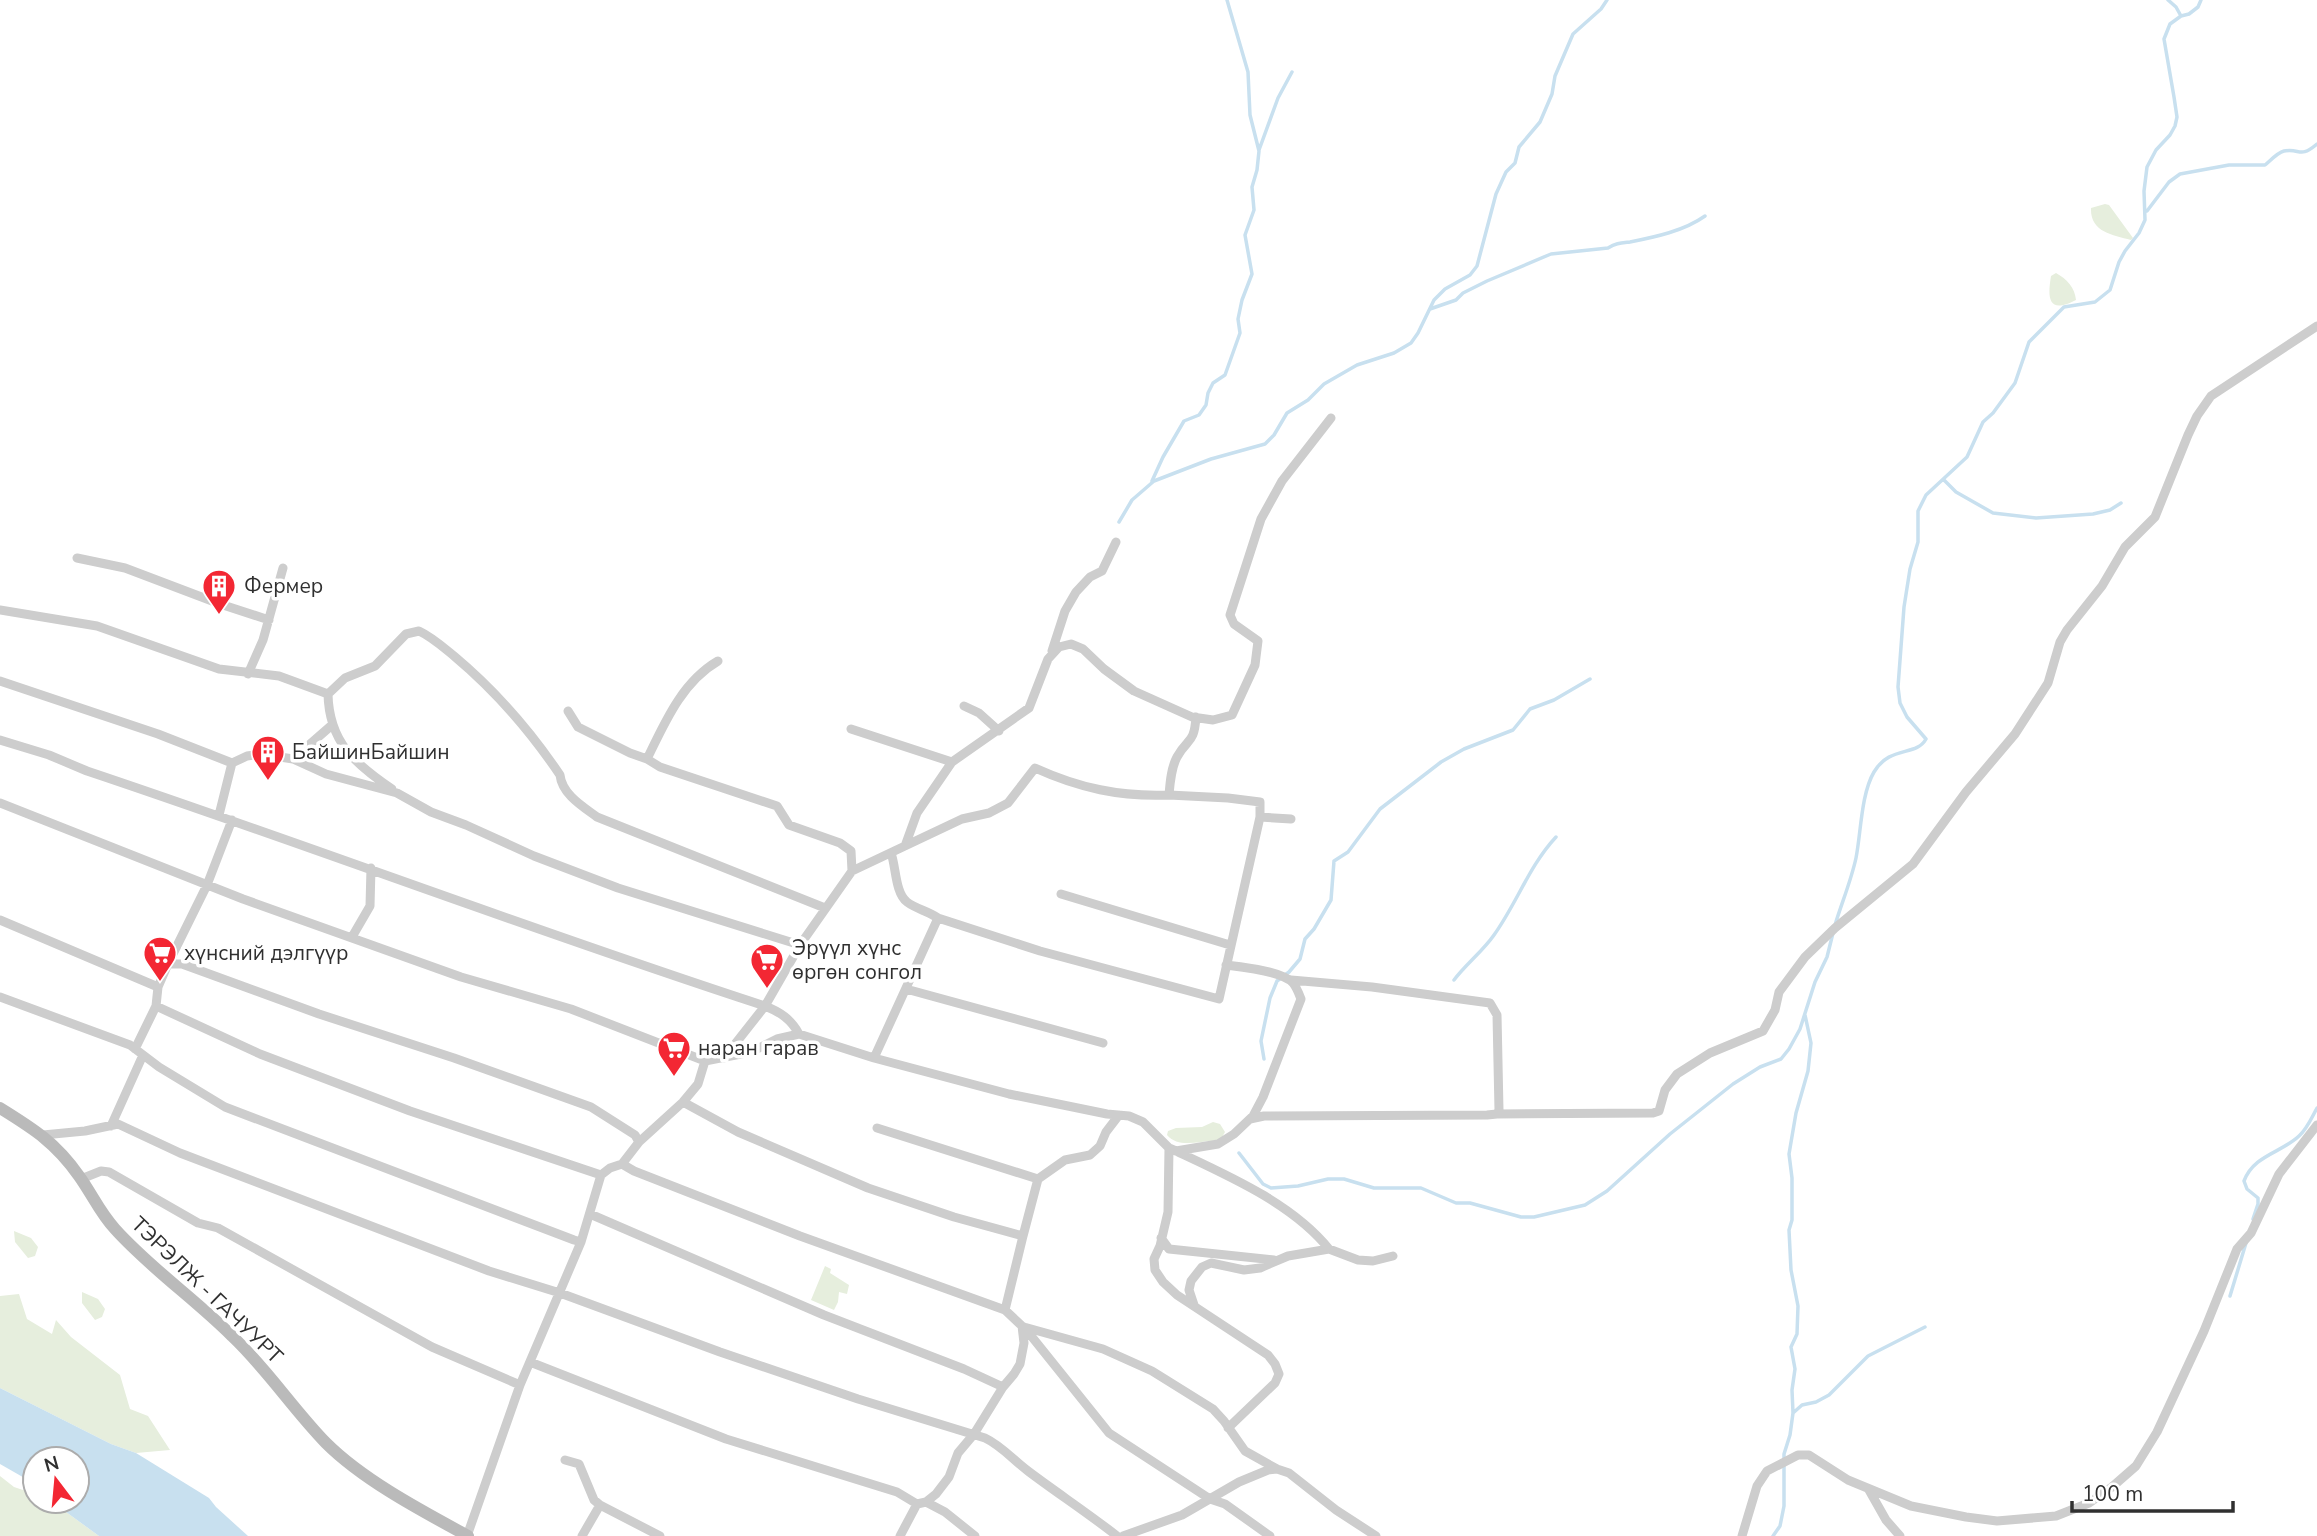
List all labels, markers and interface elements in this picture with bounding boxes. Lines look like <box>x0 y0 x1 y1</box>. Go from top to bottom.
building icon: Фермер <box>200 567 238 616</box>
place label: Фермер <box>244 572 323 600</box>
building icon: БайшинБайшин <box>249 733 287 782</box>
place label: БайшинБайшин <box>292 738 450 766</box>
supermarket icon: хүнсний дэлгүүр <box>141 934 179 983</box>
place label: Эрүүл хүнс өргөн сонгол <box>792 934 922 986</box>
place label: хүнсний дэлгүүр <box>184 939 348 967</box>
supermarket icon: Эрүүл хүнс өргөн сонгол <box>748 941 786 990</box>
supermarket icon: наран гарав <box>655 1029 693 1078</box>
place label: наран гарав <box>698 1034 819 1062</box>
street label: ТЭРЭЛЖ - ГАЧУУРТ <box>125 1210 289 1370</box>
north arrow <box>21 1445 91 1515</box>
text: N <box>41 1450 62 1479</box>
scale bar <box>2072 1470 2233 1514</box>
text: 100 m <box>2082 1480 2143 1508</box>

